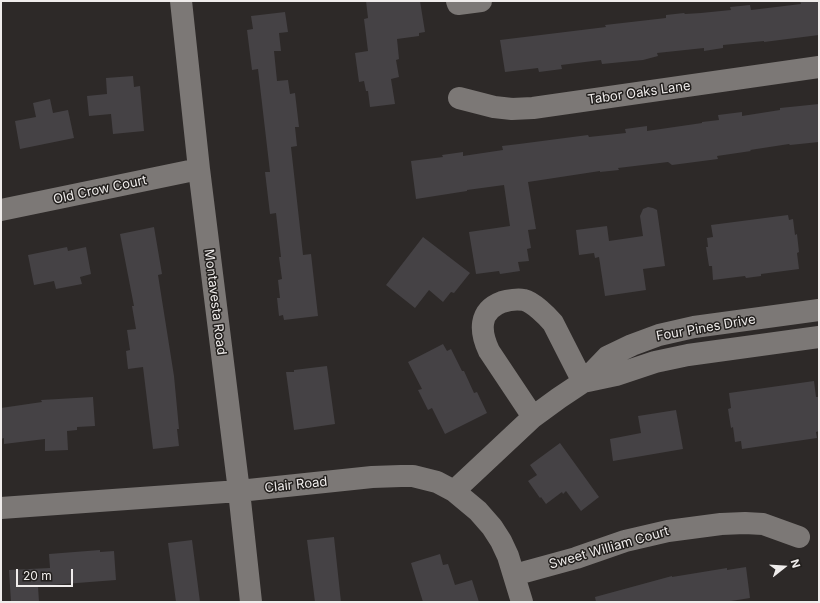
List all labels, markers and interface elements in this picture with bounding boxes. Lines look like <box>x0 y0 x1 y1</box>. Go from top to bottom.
street label: Tabor Oaks Lane <box>586 78 692 108</box>
street label: Old Crow Court <box>52 172 148 208</box>
street label: Montavesta Road <box>201 248 229 356</box>
street label: Four Pines Drive <box>655 312 757 344</box>
street label: Clair Road <box>264 474 328 496</box>
street label: Sweet William Court <box>547 523 671 573</box>
north arrow <box>764 547 804 587</box>
text: N <box>788 557 803 570</box>
scale bar <box>18 561 75 587</box>
text: 20 m <box>23 568 52 583</box>

